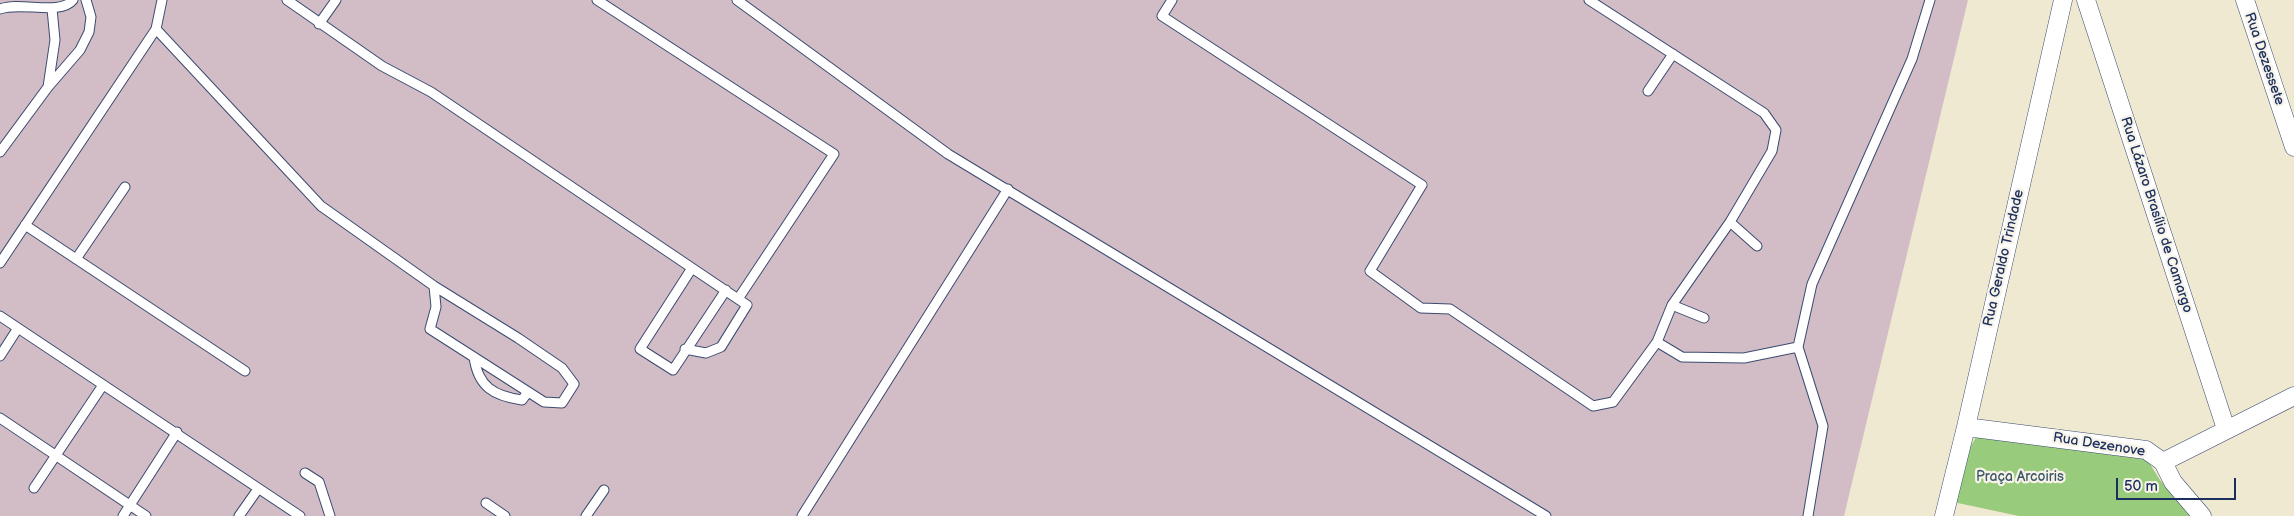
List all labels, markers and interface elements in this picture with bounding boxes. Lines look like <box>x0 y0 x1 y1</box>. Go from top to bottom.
street label: Rua Dezessete <box>2240 10 2288 108</box>
street label: Rua Lázaro Brasílio de Camargo <box>2116 115 2196 315</box>
street label: Rua Geraldo Trindade <box>1980 188 2028 328</box>
street label: Rua Dezenove <box>2052 429 2146 461</box>
scale bar <box>2119 468 2239 500</box>
park label: Praça Arcoiris <box>1976 469 2064 485</box>
text: 50 m <box>2124 477 2158 496</box>

